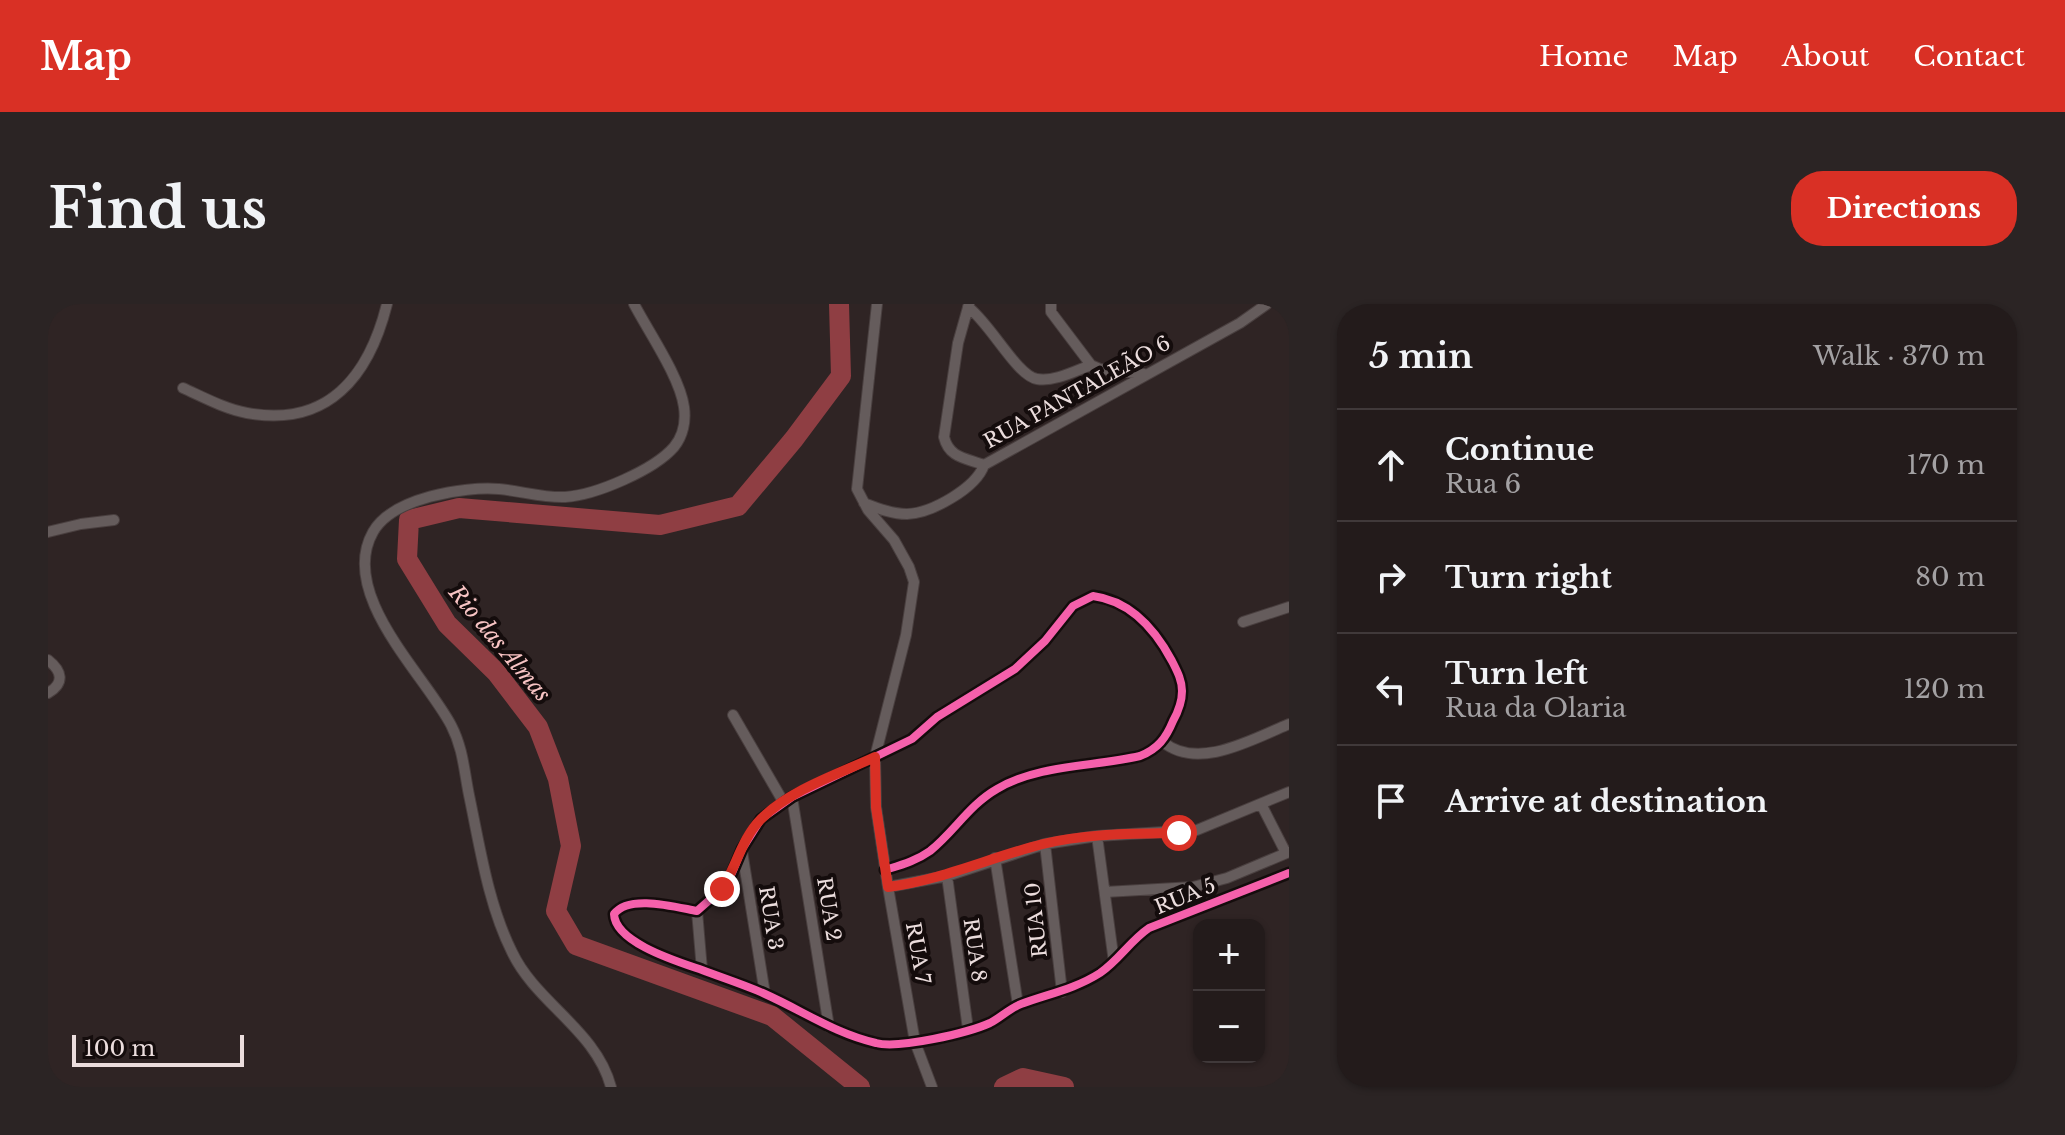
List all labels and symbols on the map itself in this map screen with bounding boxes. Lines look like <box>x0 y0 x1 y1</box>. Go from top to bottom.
street label: RUA PANTALEÃO 6 <box>979 330 1175 453</box>
water label: Rio das Almas <box>442 579 556 707</box>
route start <box>1161 815 1197 851</box>
route end <box>704 871 740 907</box>
street label: RUA 5 <box>1151 873 1219 919</box>
street label: RUA 2 <box>812 875 846 943</box>
street label: RUA 10 <box>1020 881 1052 959</box>
street label: RUA 3 <box>754 884 788 952</box>
street label: RUA 8 <box>959 917 991 983</box>
street label: RUA 7 <box>901 920 935 987</box>
scale bar <box>72 1031 244 1067</box>

